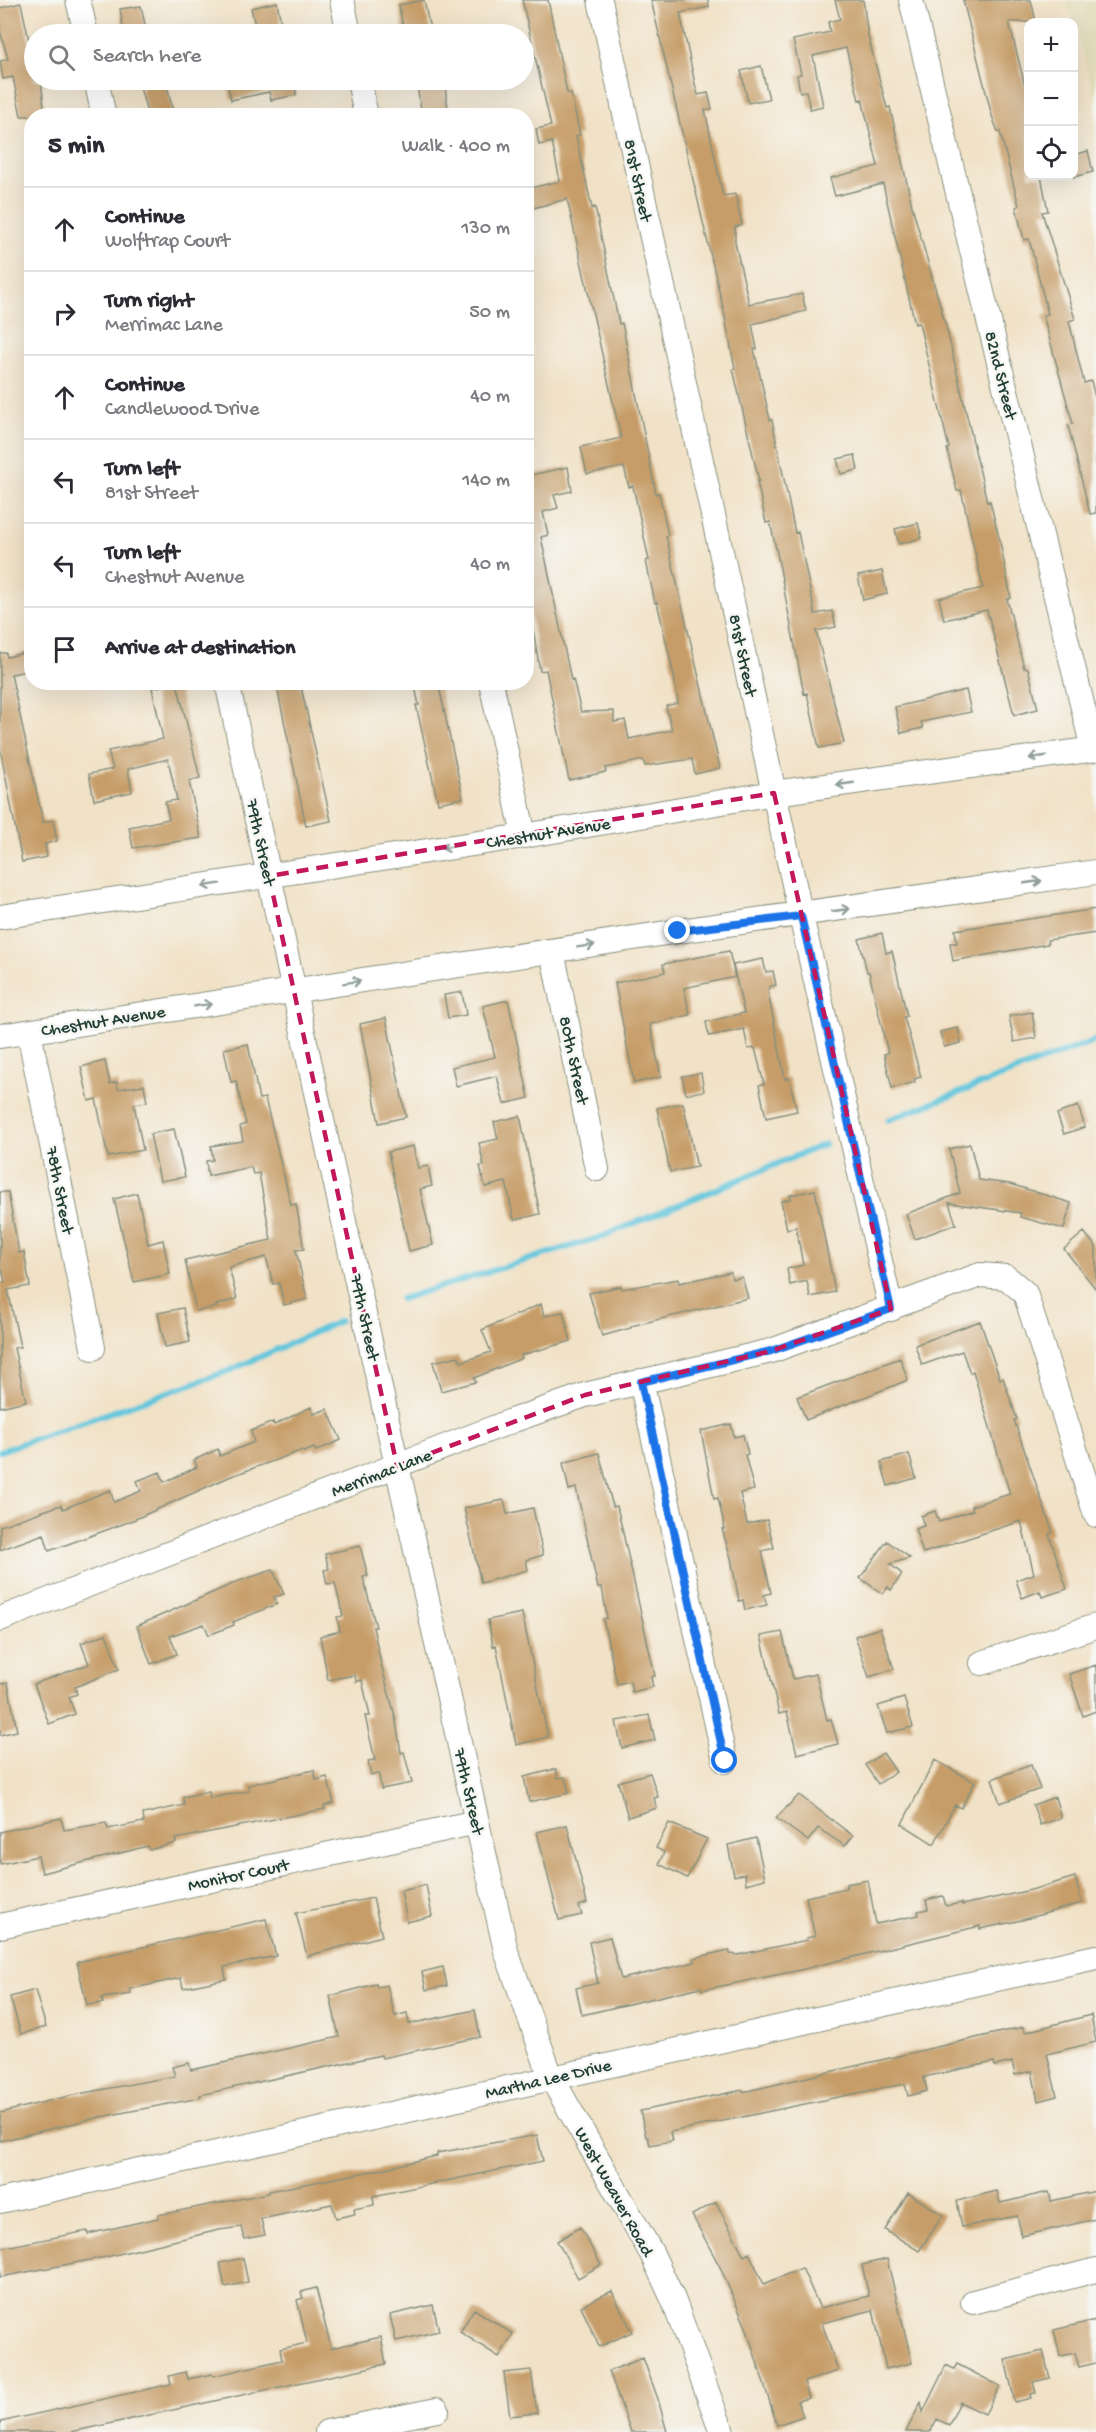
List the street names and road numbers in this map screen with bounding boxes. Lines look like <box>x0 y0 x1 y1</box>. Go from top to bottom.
street label: 81st Street <box>618 138 656 225</box>
street label: 82nd Street <box>978 329 1021 423</box>
street label: 81st Street <box>723 613 761 700</box>
street label: 79th Street <box>240 796 279 889</box>
street label: Chestnut Avenue <box>485 814 613 855</box>
street label: Chestnut Avenue <box>40 1002 168 1043</box>
street label: 80th Street <box>553 1015 592 1108</box>
street label: 78th Street <box>40 1144 78 1238</box>
street label: 79th Street <box>344 1271 383 1364</box>
street label: Merrimac Lane <box>329 1445 436 1503</box>
street label: 79th Street <box>447 1746 488 1838</box>
street label: Monitor Court <box>186 1855 293 1897</box>
street label: Martha Lee Drive <box>483 2056 614 2105</box>
street label: West Weaver Road <box>569 2124 658 2262</box>

